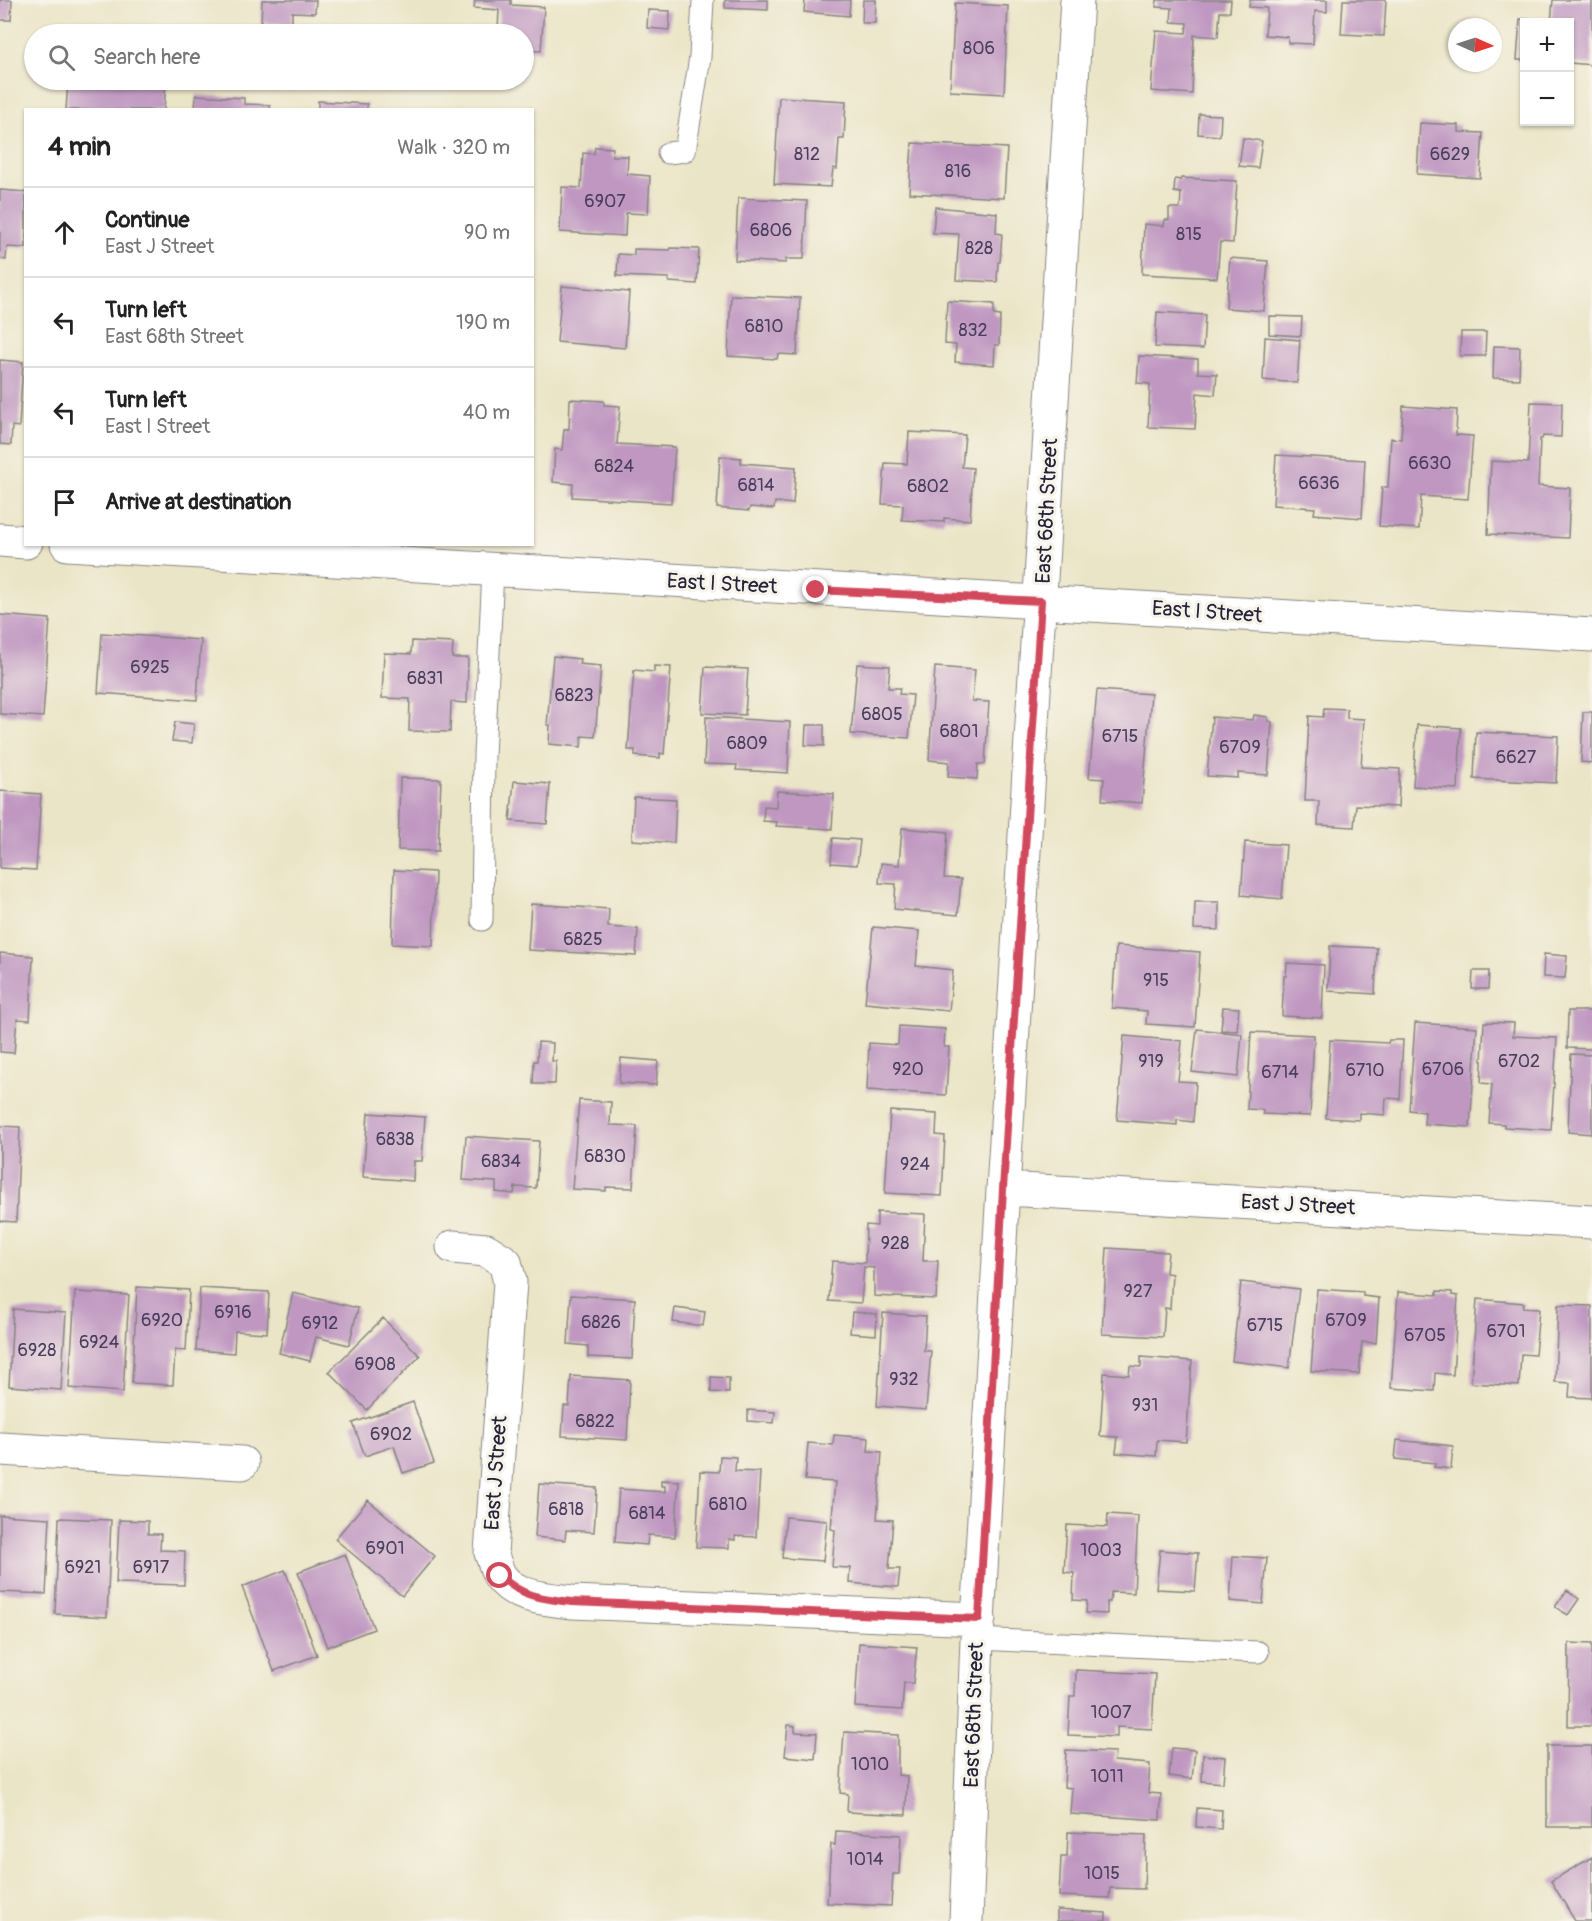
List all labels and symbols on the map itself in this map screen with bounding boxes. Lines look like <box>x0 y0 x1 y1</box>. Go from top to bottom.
north arrow <box>1448 18 1502 72</box>
house number: 806 <box>963 37 995 60</box>
house number: 812 <box>794 143 820 166</box>
house number: 6629 <box>1430 143 1470 166</box>
house number: 816 <box>945 160 971 183</box>
house number: 6907 <box>584 190 626 213</box>
house number: 6806 <box>750 219 792 242</box>
house number: 815 <box>1176 223 1202 246</box>
house number: 828 <box>965 237 993 260</box>
house number: 6810 <box>745 315 783 338</box>
house number: 832 <box>958 319 988 342</box>
street label: East 68th Street <box>1030 437 1064 584</box>
house number: 6630 <box>1408 452 1452 475</box>
house number: 6824 <box>594 455 635 478</box>
house number: 6636 <box>1298 472 1340 495</box>
house number: 6814 <box>737 474 775 497</box>
house number: 6802 <box>907 475 949 498</box>
street label: East I Street <box>666 568 778 600</box>
route end <box>802 576 828 602</box>
street label: East I Street <box>1151 595 1264 629</box>
house number: 6925 <box>130 656 170 679</box>
house number: 6831 <box>407 667 443 690</box>
house number: 6823 <box>554 684 594 707</box>
house number: 6805 <box>861 703 903 726</box>
house number: 6801 <box>940 720 978 743</box>
house number: 6715 <box>1102 725 1138 748</box>
house number: 6809 <box>726 732 768 755</box>
house number: 6709 <box>1219 736 1261 759</box>
house number: 6627 <box>1496 746 1537 769</box>
house number: 6825 <box>563 928 603 951</box>
house number: 915 <box>1143 969 1169 992</box>
house number: 919 <box>1138 1050 1164 1073</box>
house number: 6702 <box>1498 1050 1540 1073</box>
house number: 920 <box>892 1058 924 1081</box>
house number: 6706 <box>1422 1058 1464 1081</box>
house number: 6710 <box>1345 1059 1385 1082</box>
house number: 6714 <box>1261 1061 1299 1084</box>
house number: 6838 <box>376 1128 414 1151</box>
house number: 6830 <box>584 1145 626 1168</box>
house number: 6834 <box>481 1150 522 1173</box>
house number: 924 <box>900 1153 930 1176</box>
street label: East J Street <box>1240 1189 1356 1222</box>
house number: 928 <box>881 1232 909 1255</box>
house number: 927 <box>1124 1280 1153 1303</box>
house number: 6916 <box>214 1301 252 1324</box>
house number: 6920 <box>141 1309 183 1332</box>
house number: 6709 <box>1325 1309 1367 1332</box>
house number: 6826 <box>581 1311 621 1334</box>
house number: 6912 <box>302 1312 338 1335</box>
house number: 6715 <box>1247 1314 1283 1337</box>
house number: 6701 <box>1486 1320 1526 1343</box>
house number: 6705 <box>1404 1324 1446 1347</box>
house number: 6924 <box>79 1331 120 1354</box>
house number: 6928 <box>18 1339 56 1362</box>
house number: 6908 <box>354 1353 396 1376</box>
house number: 932 <box>889 1368 919 1391</box>
house number: 931 <box>1132 1394 1158 1417</box>
house number: 6822 <box>575 1410 615 1433</box>
street label: East J Street <box>479 1414 514 1531</box>
house number: 6902 <box>370 1423 412 1446</box>
house number: 6810 <box>709 1493 747 1516</box>
house number: 6818 <box>548 1498 584 1521</box>
house number: 6814 <box>628 1502 666 1525</box>
house number: 6901 <box>365 1537 405 1560</box>
house number: 1003 <box>1080 1539 1122 1562</box>
house number: 6921 <box>65 1556 101 1579</box>
house number: 6917 <box>133 1556 170 1579</box>
route start <box>486 1562 512 1588</box>
street label: East 68th Street <box>958 1641 990 1788</box>
house number: 1007 <box>1090 1701 1132 1724</box>
house number: 1010 <box>851 1753 889 1776</box>
house number: 1011 <box>1090 1765 1124 1788</box>
house number: 1014 <box>847 1848 884 1871</box>
house number: 1015 <box>1084 1862 1120 1885</box>

